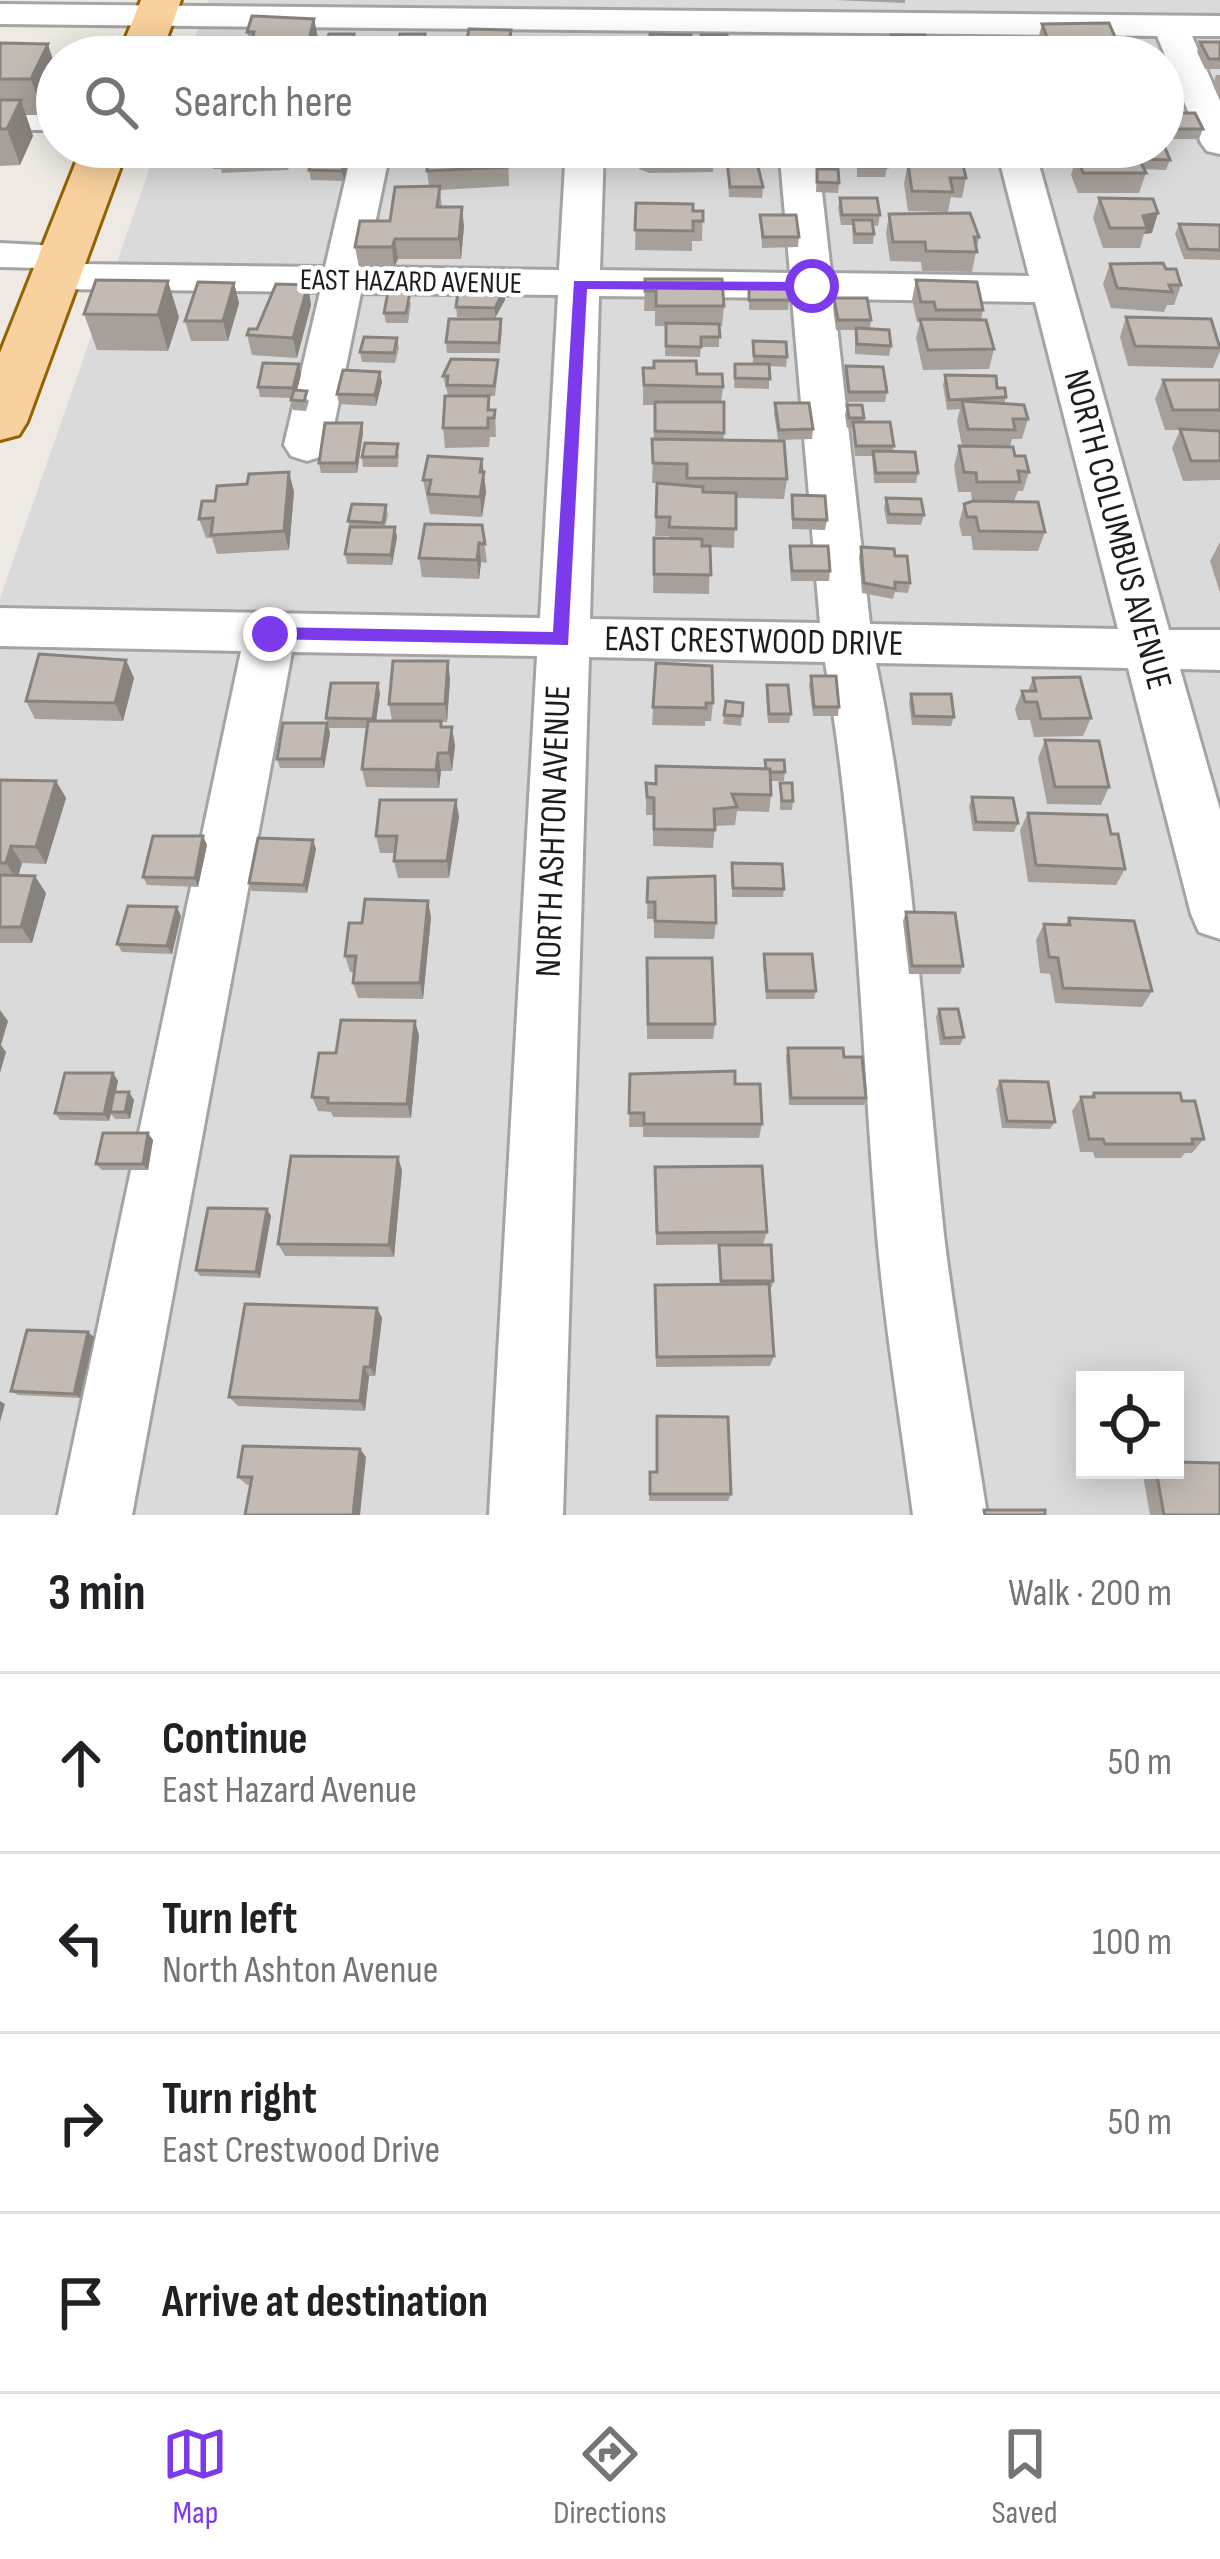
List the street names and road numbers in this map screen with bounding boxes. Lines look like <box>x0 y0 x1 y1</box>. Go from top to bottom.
street label: EAST HAZARD AVENUE <box>300 262 522 302</box>
street label: NORTH COLUMBUS AVENUE <box>1054 365 1180 695</box>
street label: EAST CRESTWOOD DRIVE <box>604 618 904 666</box>
street label: NORTH ASHTON AVENUE <box>527 684 581 978</box>

